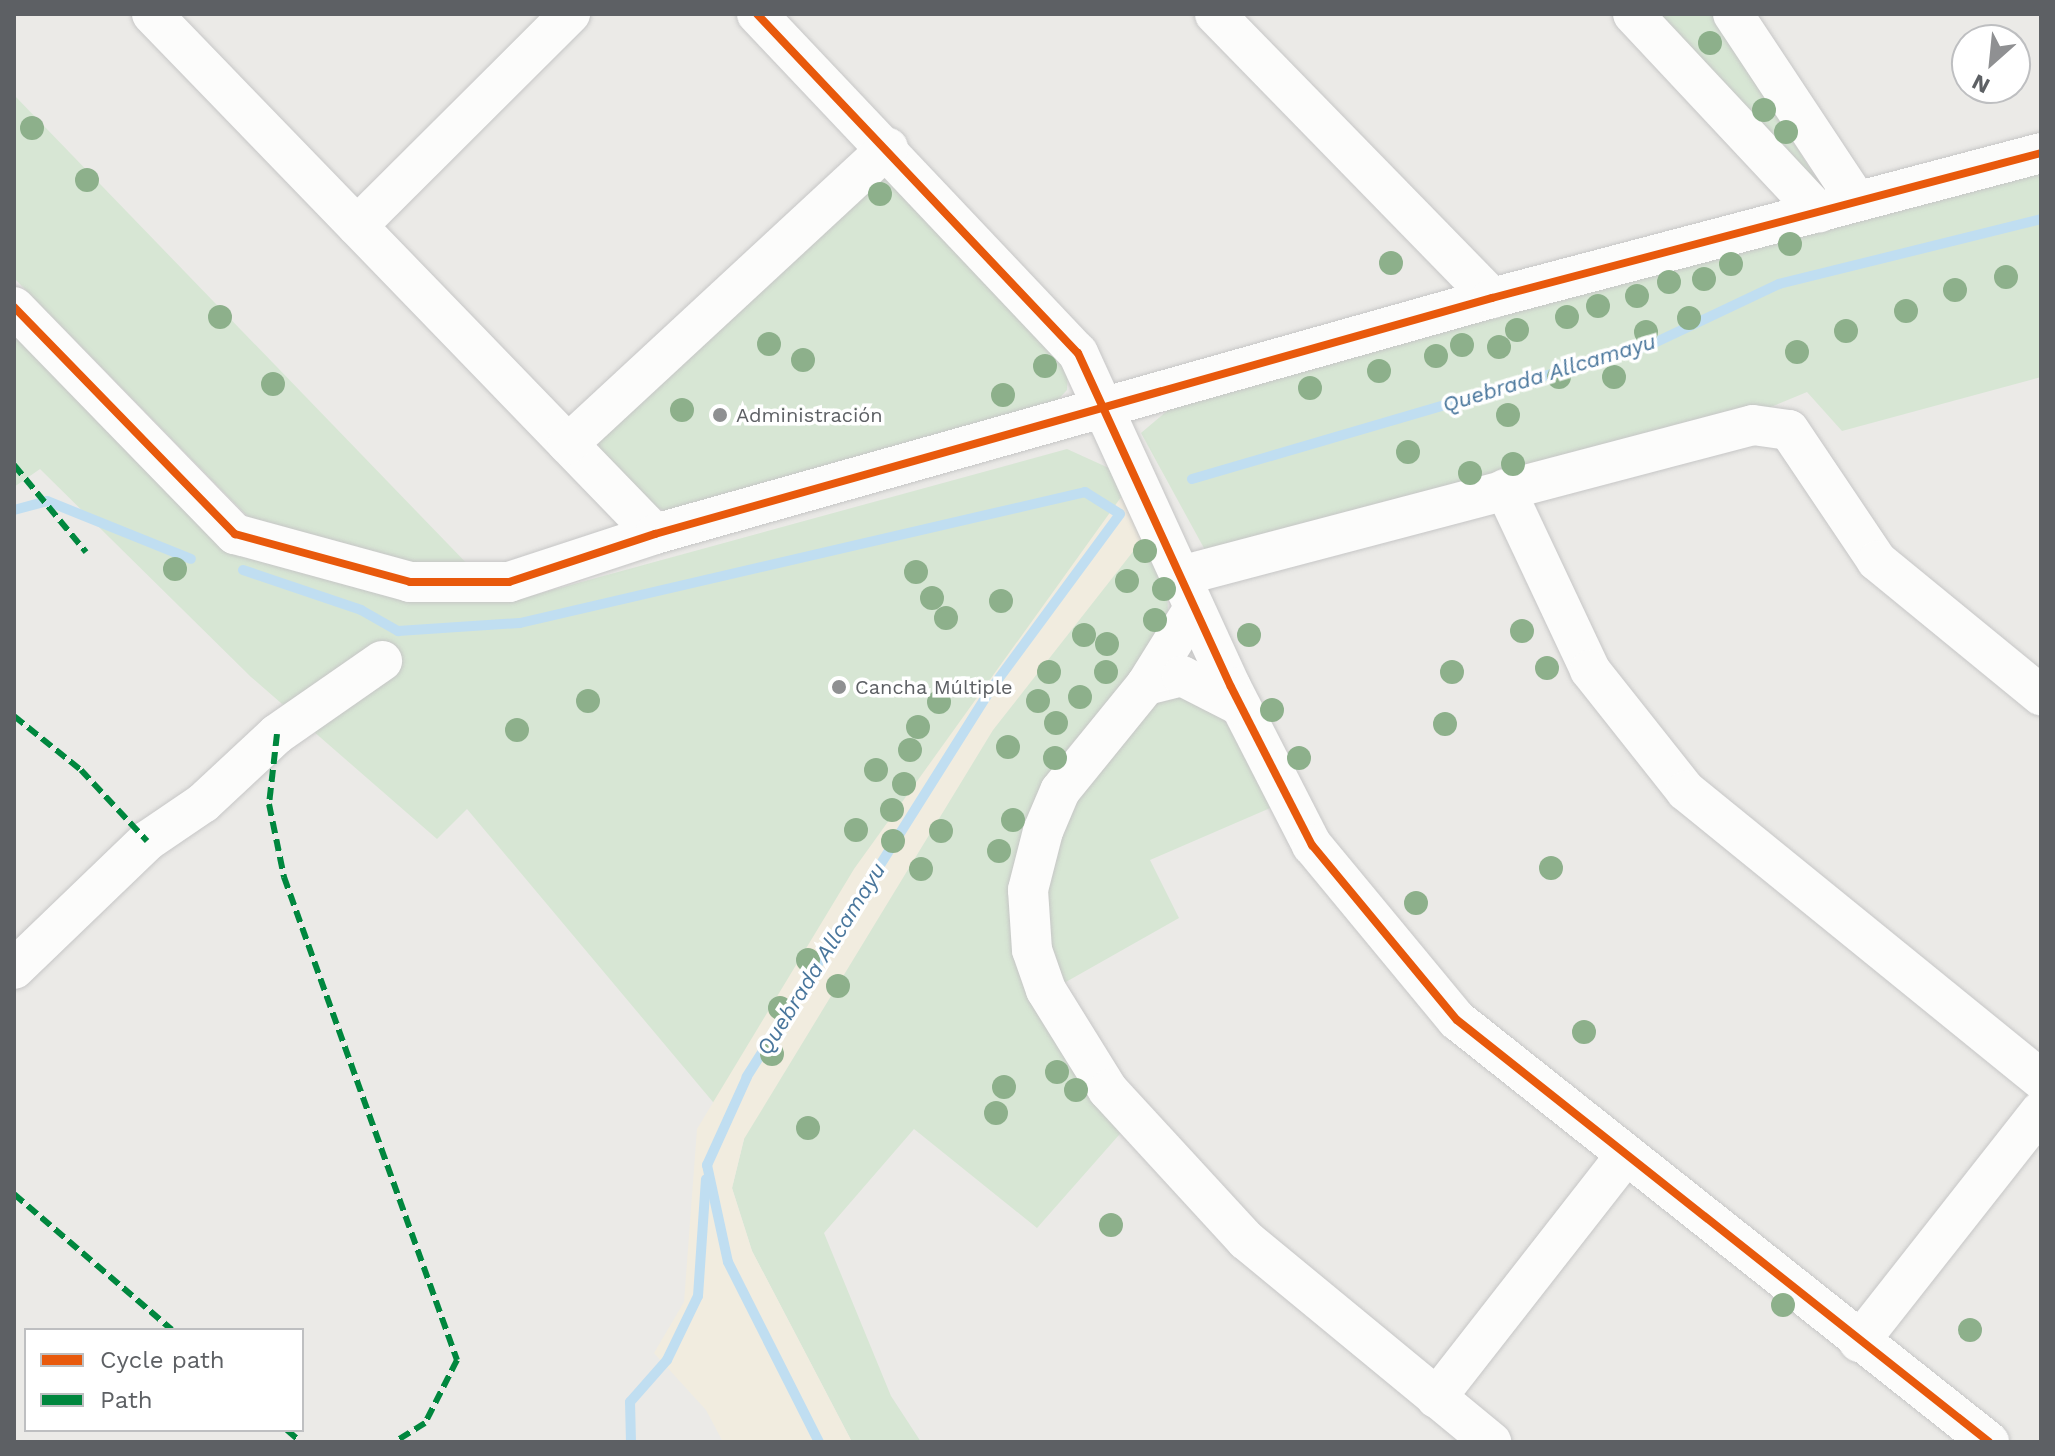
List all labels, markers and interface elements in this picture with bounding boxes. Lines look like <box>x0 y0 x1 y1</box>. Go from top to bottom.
north arrow <box>1951 24 2031 104</box>
text: N <box>1968 69 1994 99</box>
water label: Quebrada Allcamayu <box>1439 328 1659 418</box>
place label: Administración <box>736 403 883 427</box>
marker: Administración <box>711 406 729 424</box>
place label: Cancha Múltiple <box>855 675 1013 699</box>
marker: Cancha Múltiple <box>830 678 848 696</box>
water label: Quebrada Allcamayu <box>751 858 891 1060</box>
legend <box>24 1328 304 1432</box>
text: Cycle path <box>100 1346 225 1374</box>
text: Path <box>100 1386 153 1414</box>

